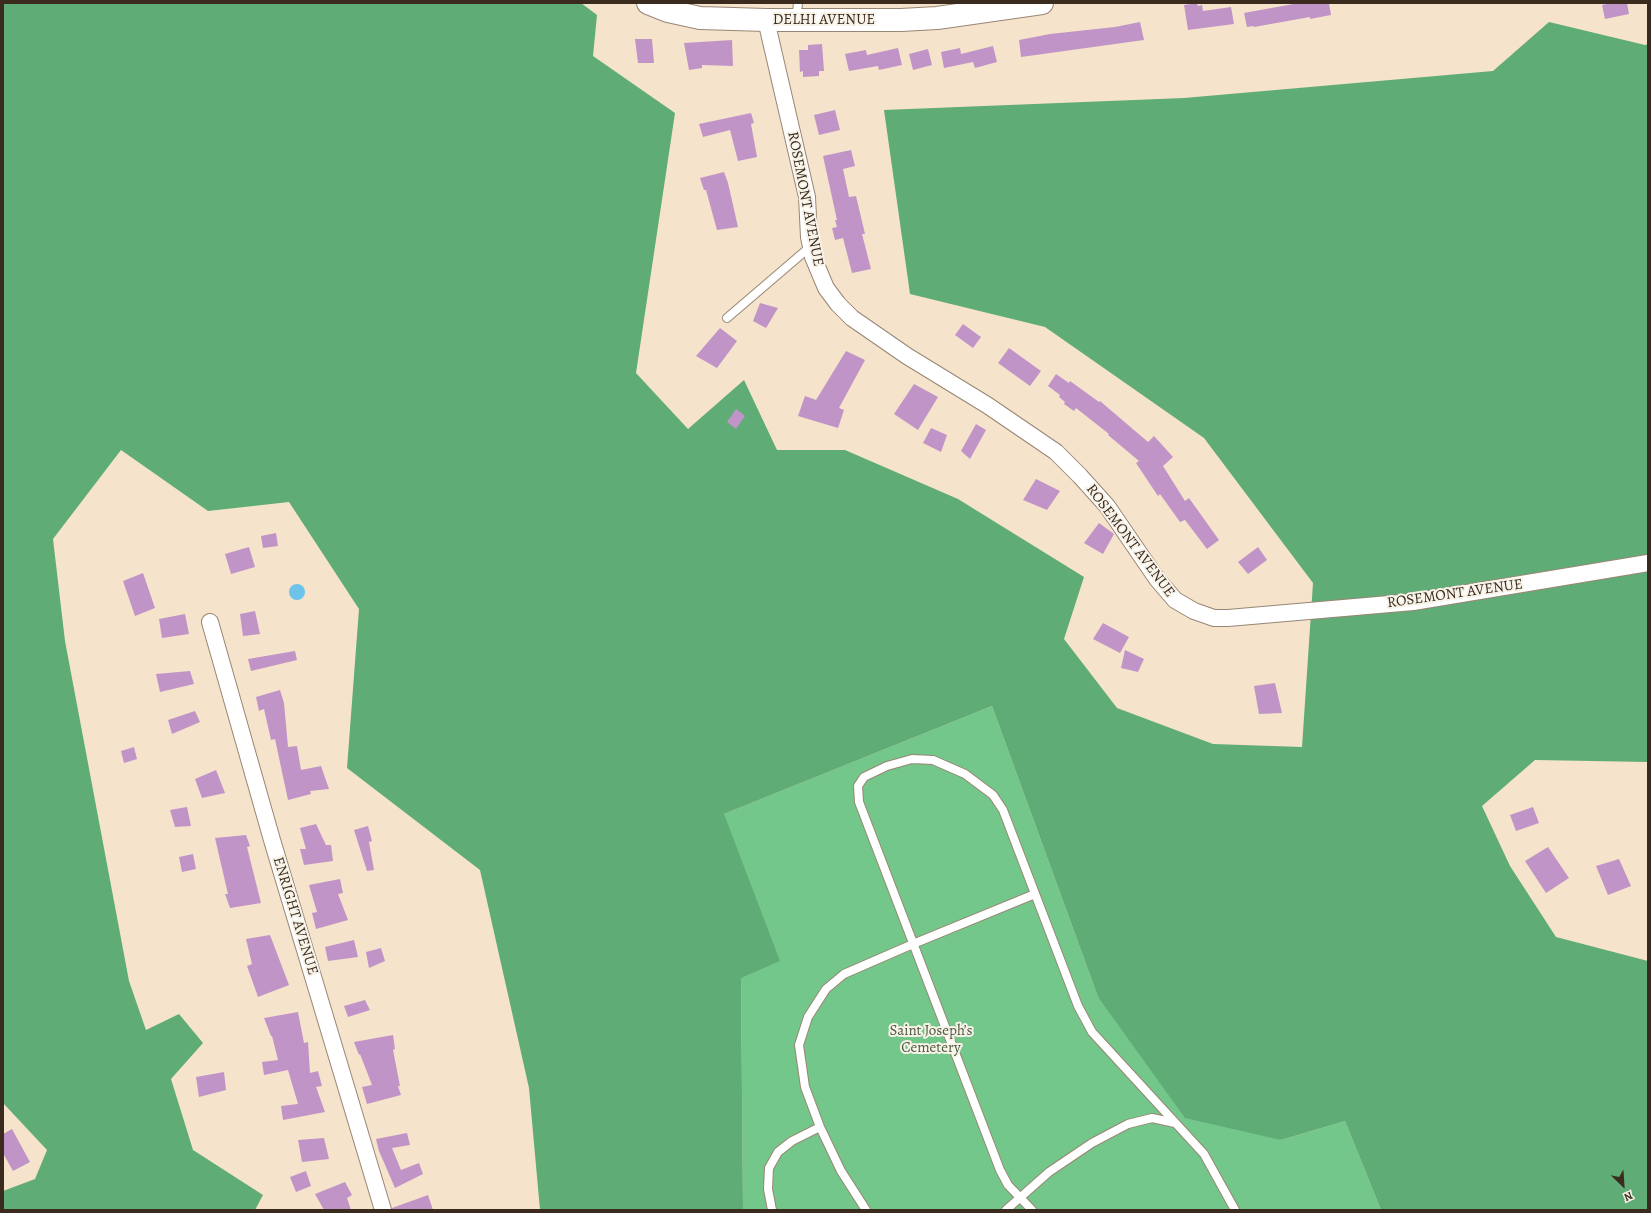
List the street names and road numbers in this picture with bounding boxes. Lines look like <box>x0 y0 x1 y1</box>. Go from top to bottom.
street label: DELHI AVENUE <box>773 11 875 29</box>
street label: ROSEMONT AVENUE <box>783 130 827 268</box>
street label: ROSEMONT AVENUE <box>1082 481 1178 601</box>
street label: ROSEMONT AVENUE <box>1386 576 1524 612</box>
street label: ENRIGHT AVENUE <box>268 855 322 977</box>

